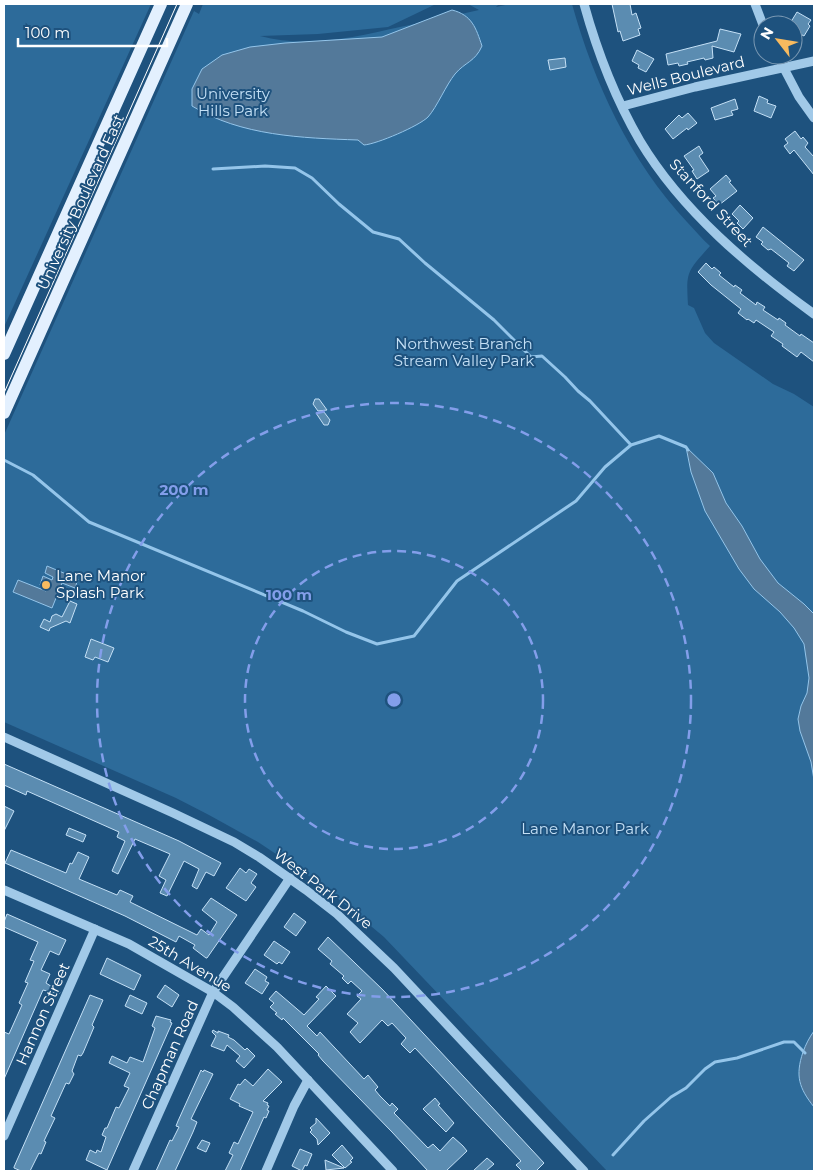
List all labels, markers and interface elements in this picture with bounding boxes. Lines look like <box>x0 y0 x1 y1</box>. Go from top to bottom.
scale bar <box>18 15 166 47</box>
north arrow <box>753 15 803 65</box>
text: 100 m <box>25 23 70 42</box>
text: N <box>756 24 777 43</box>
street label: Wells Boulevard <box>625 52 747 99</box>
park label: University Hills Park <box>196 84 271 120</box>
street label: University Boulevard East <box>33 111 128 293</box>
street label: Stanford Street <box>666 155 757 251</box>
park label: Northwest Branch Stream Valley Park <box>394 334 534 370</box>
text: 200 m <box>159 480 209 499</box>
place label: Lane Manor Splash Park <box>56 566 146 602</box>
marker: Lane Manor Splash Park <box>40 579 52 591</box>
text: 100 m <box>266 585 312 604</box>
centre of rings <box>385 691 403 709</box>
park label: Lane Manor Park <box>521 819 649 838</box>
street label: West Park Drive <box>270 844 376 933</box>
street label: 25th Avenue <box>145 931 235 996</box>
street label: Hannon Street <box>11 960 74 1068</box>
street label: Chapman Road <box>137 997 202 1112</box>

